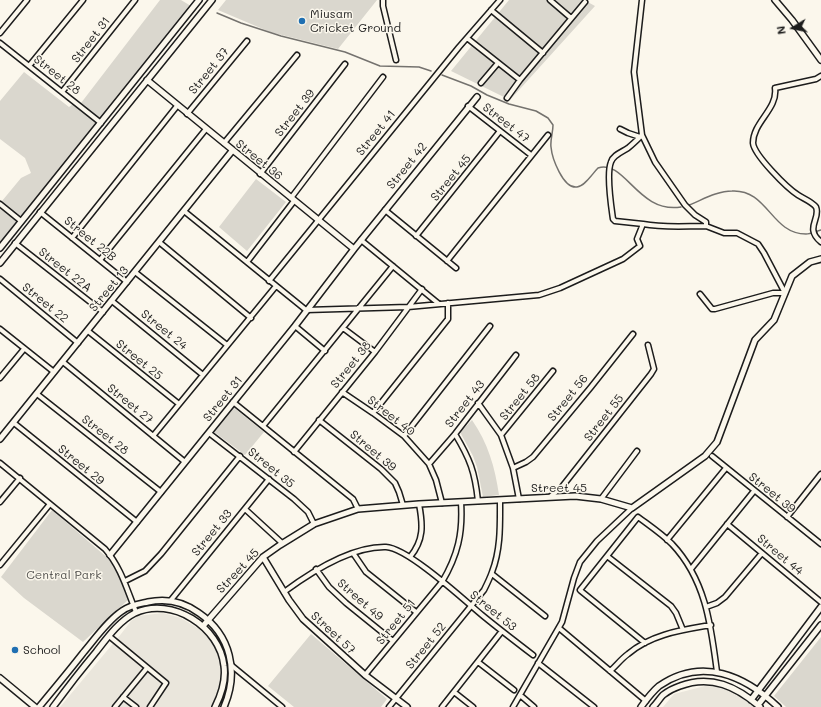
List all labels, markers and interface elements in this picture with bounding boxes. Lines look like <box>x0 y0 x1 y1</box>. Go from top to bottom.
place label: Miusam Cricket Ground <box>310 7 401 35</box>
north arrow <box>773 8 813 48</box>
street label: Street 31 <box>69 14 113 66</box>
marker: Miusam Cricket Ground <box>297 16 307 26</box>
text: N <box>773 25 789 36</box>
street label: Street 37 <box>186 45 232 97</box>
street label: Street 28 <box>31 52 83 98</box>
street label: Street 39 <box>272 86 318 140</box>
street label: Street 47 <box>480 100 532 146</box>
street label: Street 41 <box>353 107 399 159</box>
street label: Street 36 <box>233 137 285 183</box>
street label: Street 42 <box>384 140 430 192</box>
street label: Street 45 <box>428 152 474 204</box>
street label: Street 22B <box>61 214 119 264</box>
street label: Street 22A <box>35 245 95 295</box>
street label: Street 13 <box>86 263 132 315</box>
street label: Street 22 <box>19 280 71 326</box>
street label: Street 24 <box>138 307 190 353</box>
street label: Street 25 <box>113 337 165 383</box>
street label: Street 38 <box>328 339 374 391</box>
street label: Street 58 <box>497 371 543 423</box>
street label: Street 56 <box>545 372 591 424</box>
street label: Street 31 <box>200 373 246 425</box>
street label: Street 43 <box>442 377 488 431</box>
street label: Street 27 <box>104 381 156 427</box>
street label: Street 55 <box>581 391 627 445</box>
street label: Street 40 <box>364 393 418 439</box>
street label: Street 28 <box>79 412 131 458</box>
street label: Street 39 <box>347 427 399 475</box>
street label: Street 29 <box>55 442 107 488</box>
street label: Street 35 <box>245 445 297 491</box>
street label: Street 39 <box>746 470 798 516</box>
street label: Street 45 <box>531 481 587 495</box>
street label: Street 33 <box>189 507 235 559</box>
street label: Street 44 <box>754 531 806 579</box>
street label: Street 45 <box>214 546 262 596</box>
park label: Central Park <box>26 568 102 582</box>
street label: Street 49 <box>334 576 386 624</box>
street label: Street 53 <box>467 588 519 634</box>
street label: Street 51 <box>373 596 419 648</box>
street label: Street 57 <box>308 609 358 657</box>
street label: Street 52 <box>403 620 449 672</box>
place label: School <box>23 643 61 657</box>
marker: School <box>10 645 20 655</box>

